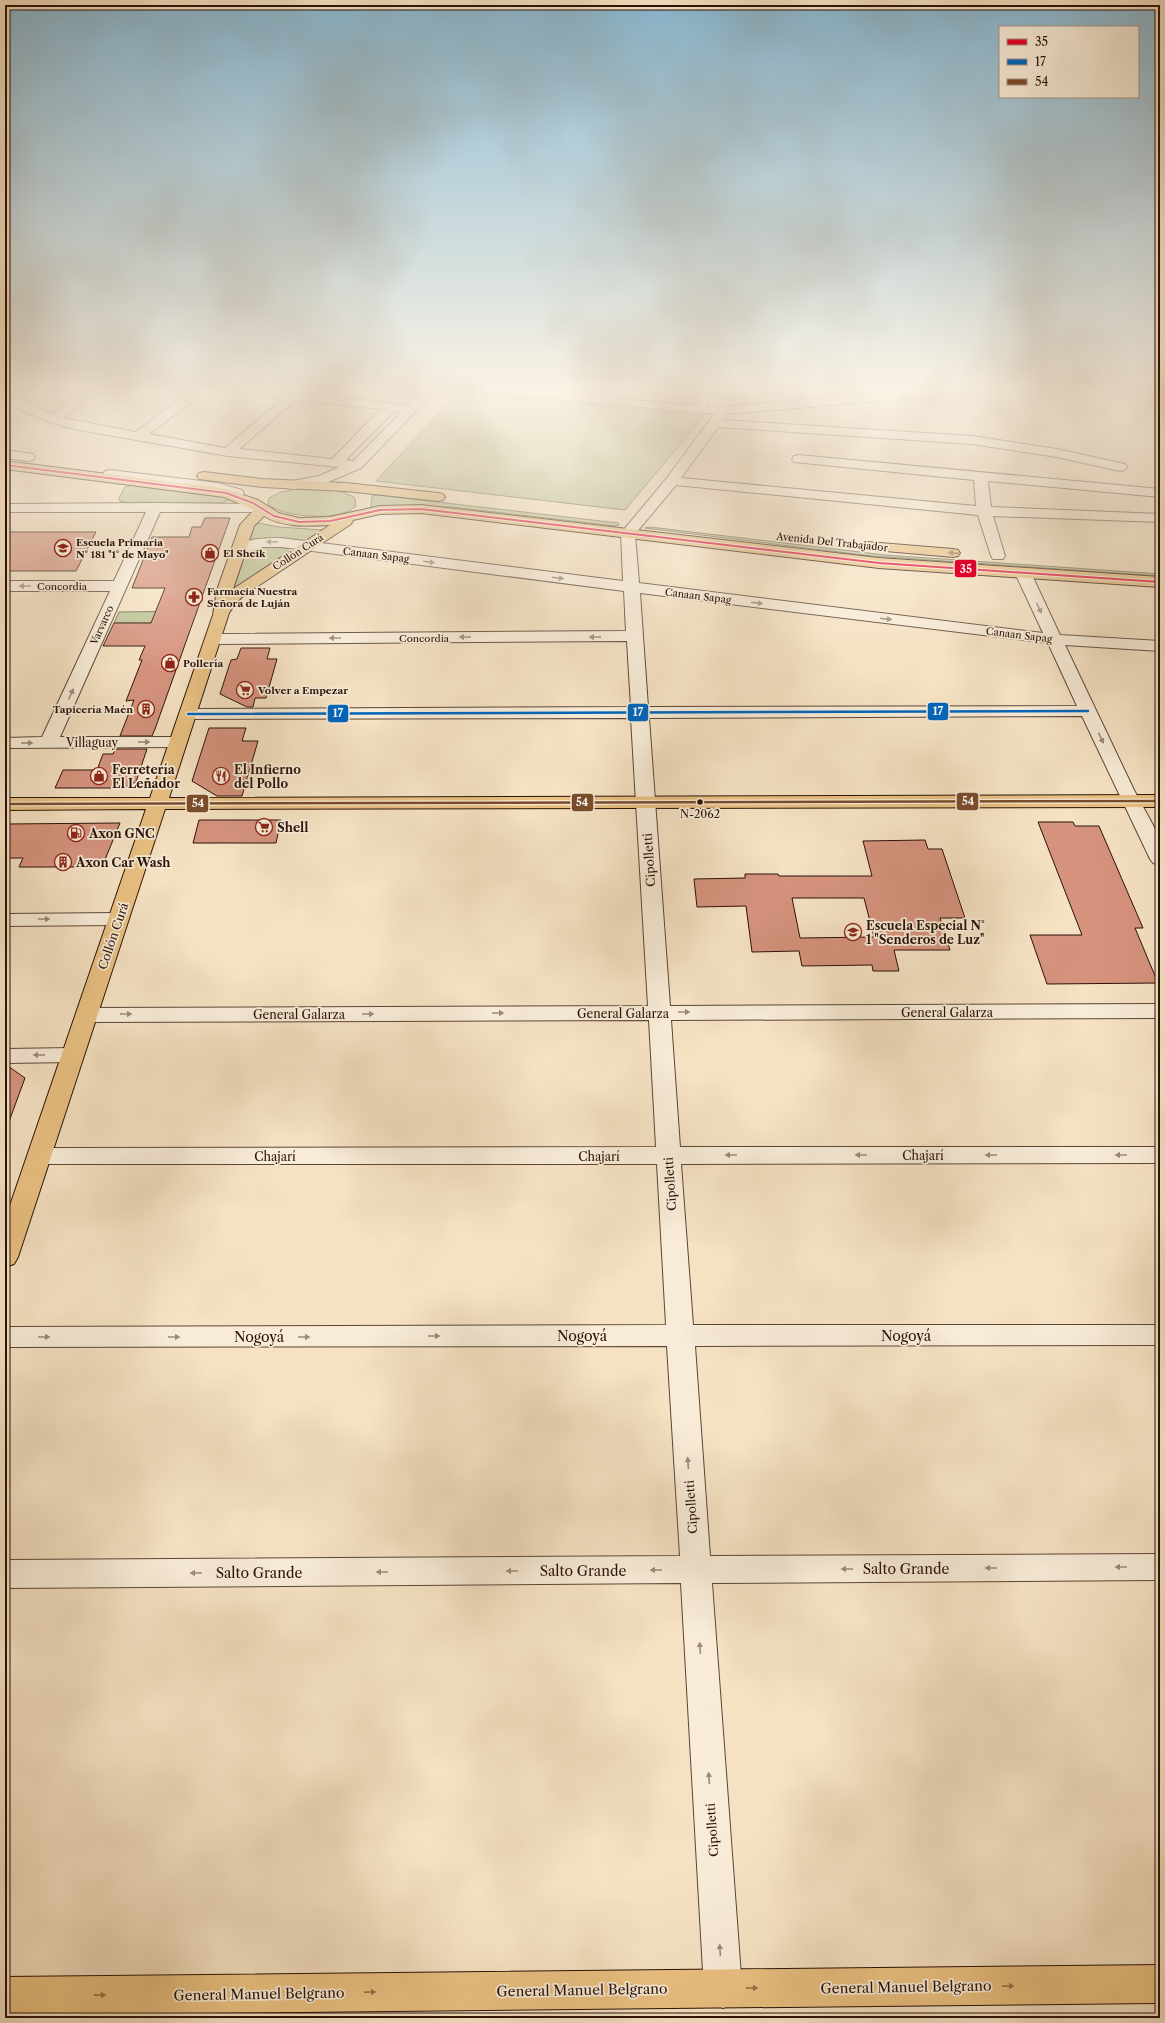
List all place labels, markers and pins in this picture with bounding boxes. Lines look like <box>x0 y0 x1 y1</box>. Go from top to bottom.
place label: Escuela Primaria N° 181 "1° de Mayo" <box>76 536 169 561</box>
school or university icon: Escuela Primaria N° 181 "1° de Mayo" <box>53 538 73 558</box>
shop icon: El Sheik <box>200 543 220 563</box>
place label: El Sheik <box>223 547 266 560</box>
place label: Farmacia Nuestra Señora de Luján <box>207 585 298 610</box>
pharmacy icon: Farmacia Nuestra Señora de Luján <box>184 587 204 607</box>
shop icon: Pollería <box>160 653 180 673</box>
place label: Pollería <box>183 657 223 670</box>
supermarket icon: Volver a Empezar <box>235 680 255 700</box>
place label: Volver a Empezar <box>257 684 348 697</box>
building icon: Tapicería Maén <box>136 699 156 719</box>
place label: Tapicería Maén <box>53 703 133 716</box>
place label: Ferretería El Leñador <box>112 762 180 791</box>
place label: El Infierno del Pollo <box>234 762 301 791</box>
shop icon: Ferretería El Leñador <box>89 766 109 786</box>
restaurant icon: El Infierno del Pollo <box>211 766 231 786</box>
marker: N-2062 <box>695 797 705 807</box>
place label: N-2062 <box>680 807 720 821</box>
supermarket icon: Shell <box>254 817 274 837</box>
place label: Shell <box>277 820 309 835</box>
fuel station icon: Axon GNC <box>66 823 86 843</box>
place label: Axon GNC <box>88 826 155 841</box>
building icon: Axon Car Wash <box>53 852 73 872</box>
place label: Axon Car Wash <box>75 855 171 870</box>
place label: Escuela Especial N° 1 "Senderos de Luz" <box>866 918 985 947</box>
school or university icon: Escuela Especial N° 1 "Senderos de Luz" <box>843 922 863 942</box>

